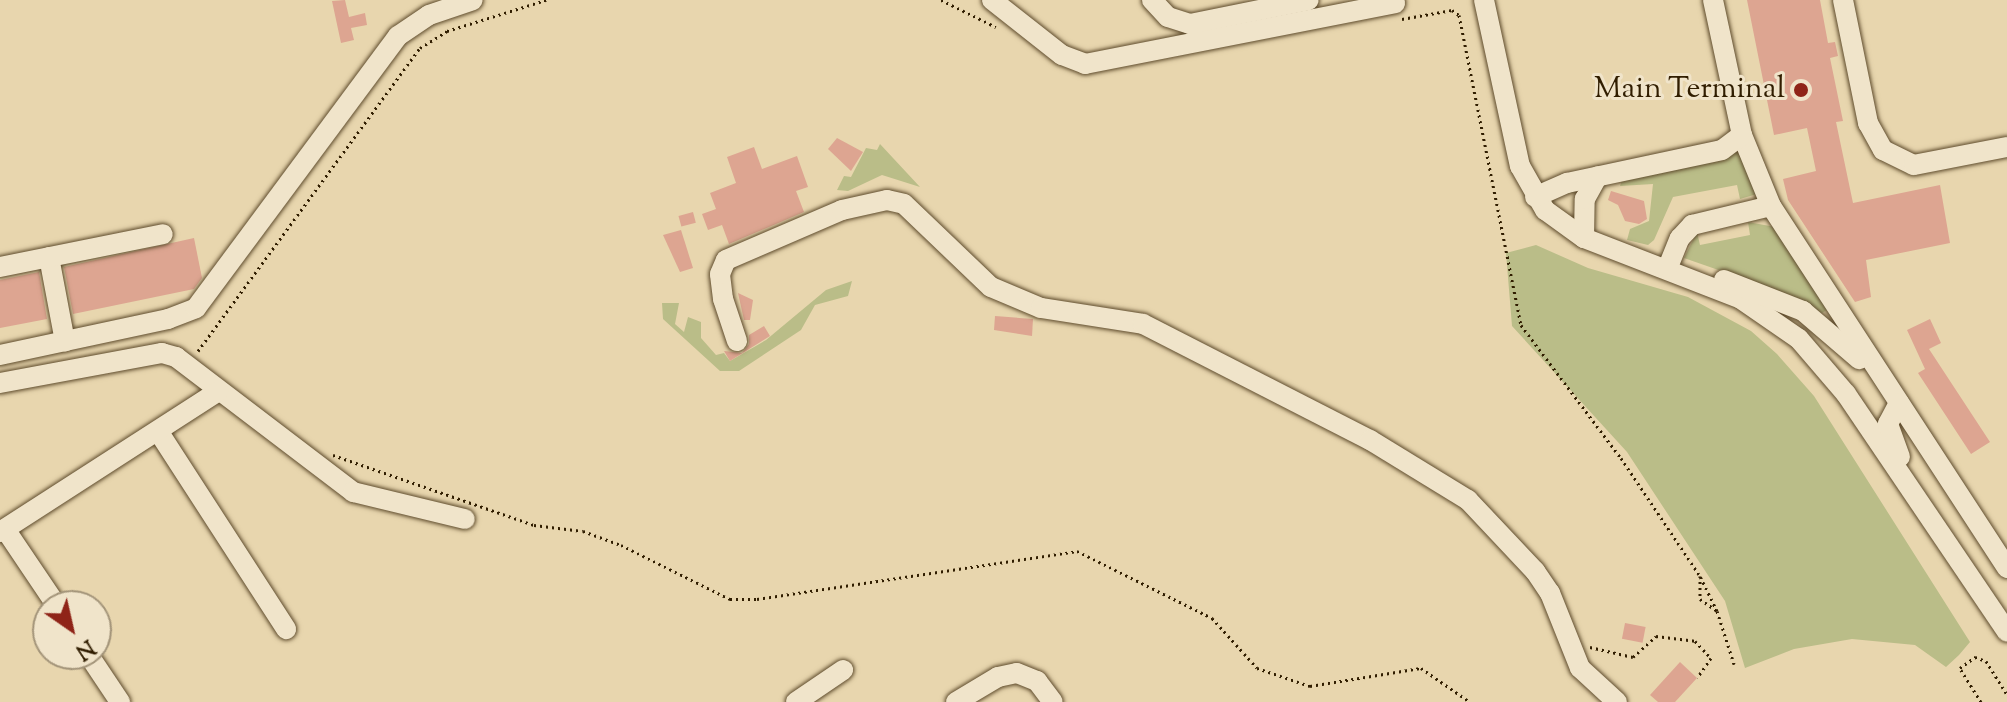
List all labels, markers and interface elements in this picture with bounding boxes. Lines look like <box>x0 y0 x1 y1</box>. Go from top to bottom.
place label: Main Terminal <box>1594 72 1785 108</box>
marker: Main Terminal <box>1792 81 1810 99</box>
north arrow <box>32 590 112 670</box>
text: N <box>68 630 101 666</box>

